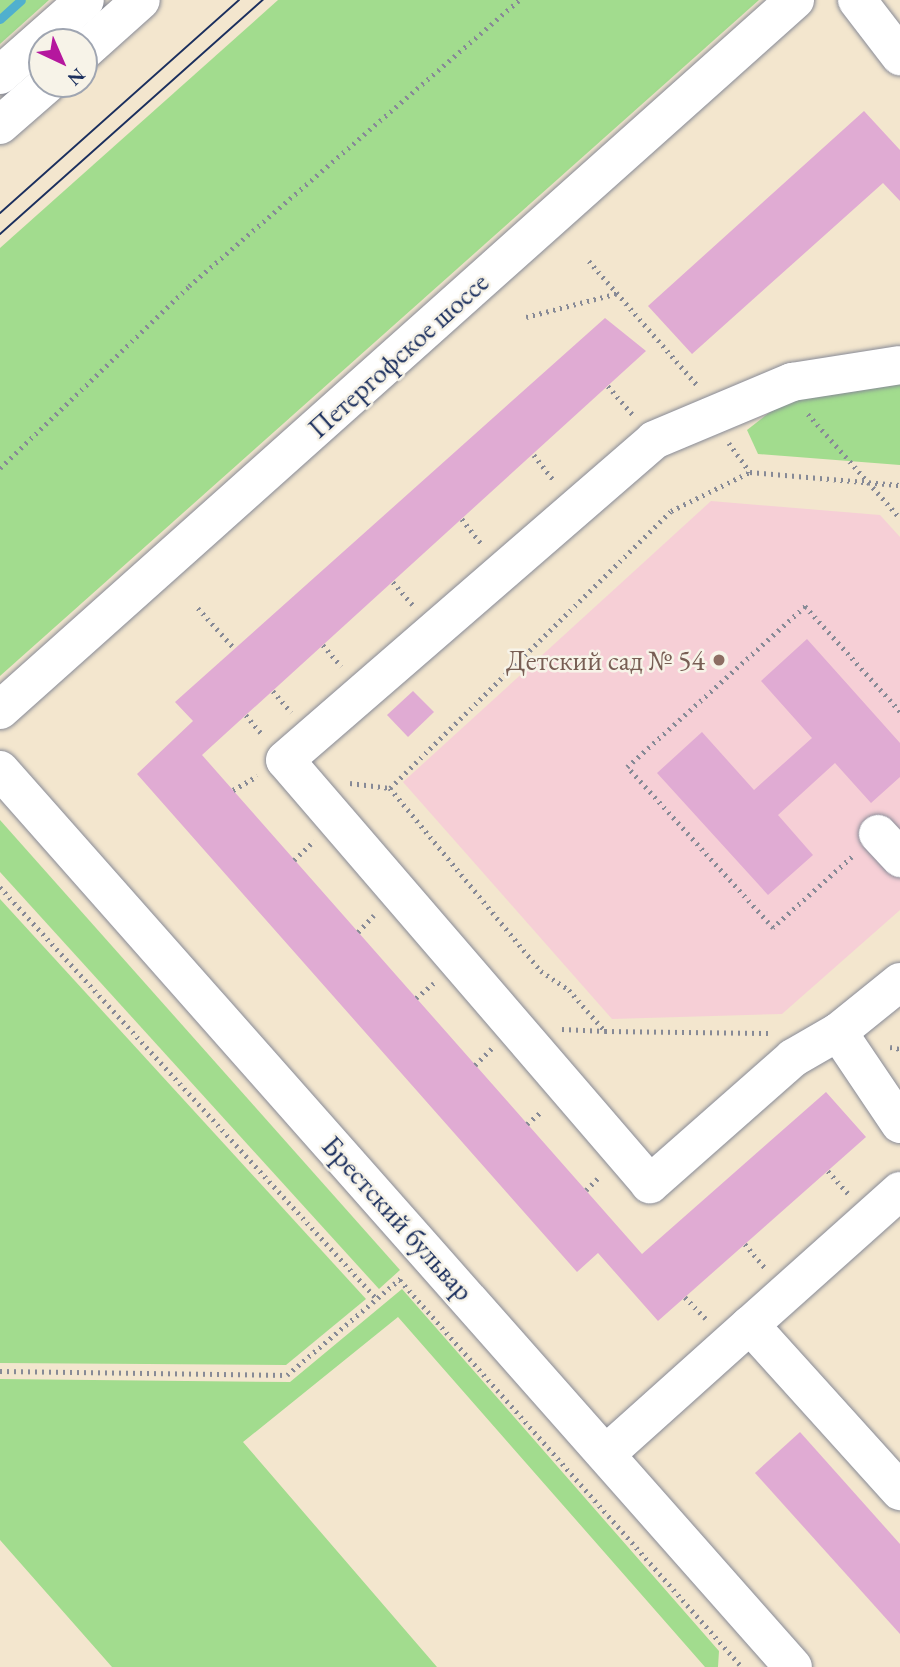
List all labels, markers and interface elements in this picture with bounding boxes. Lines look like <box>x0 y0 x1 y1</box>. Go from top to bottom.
north arrow <box>28 28 98 98</box>
text: N <box>62 63 91 91</box>
street label: Петергофское шоссе <box>301 265 495 445</box>
place label: Детский сад № 54 <box>506 643 705 677</box>
marker: Детский сад № 54 <box>711 652 727 668</box>
street label: Брестский бульвар <box>315 1129 481 1307</box>

